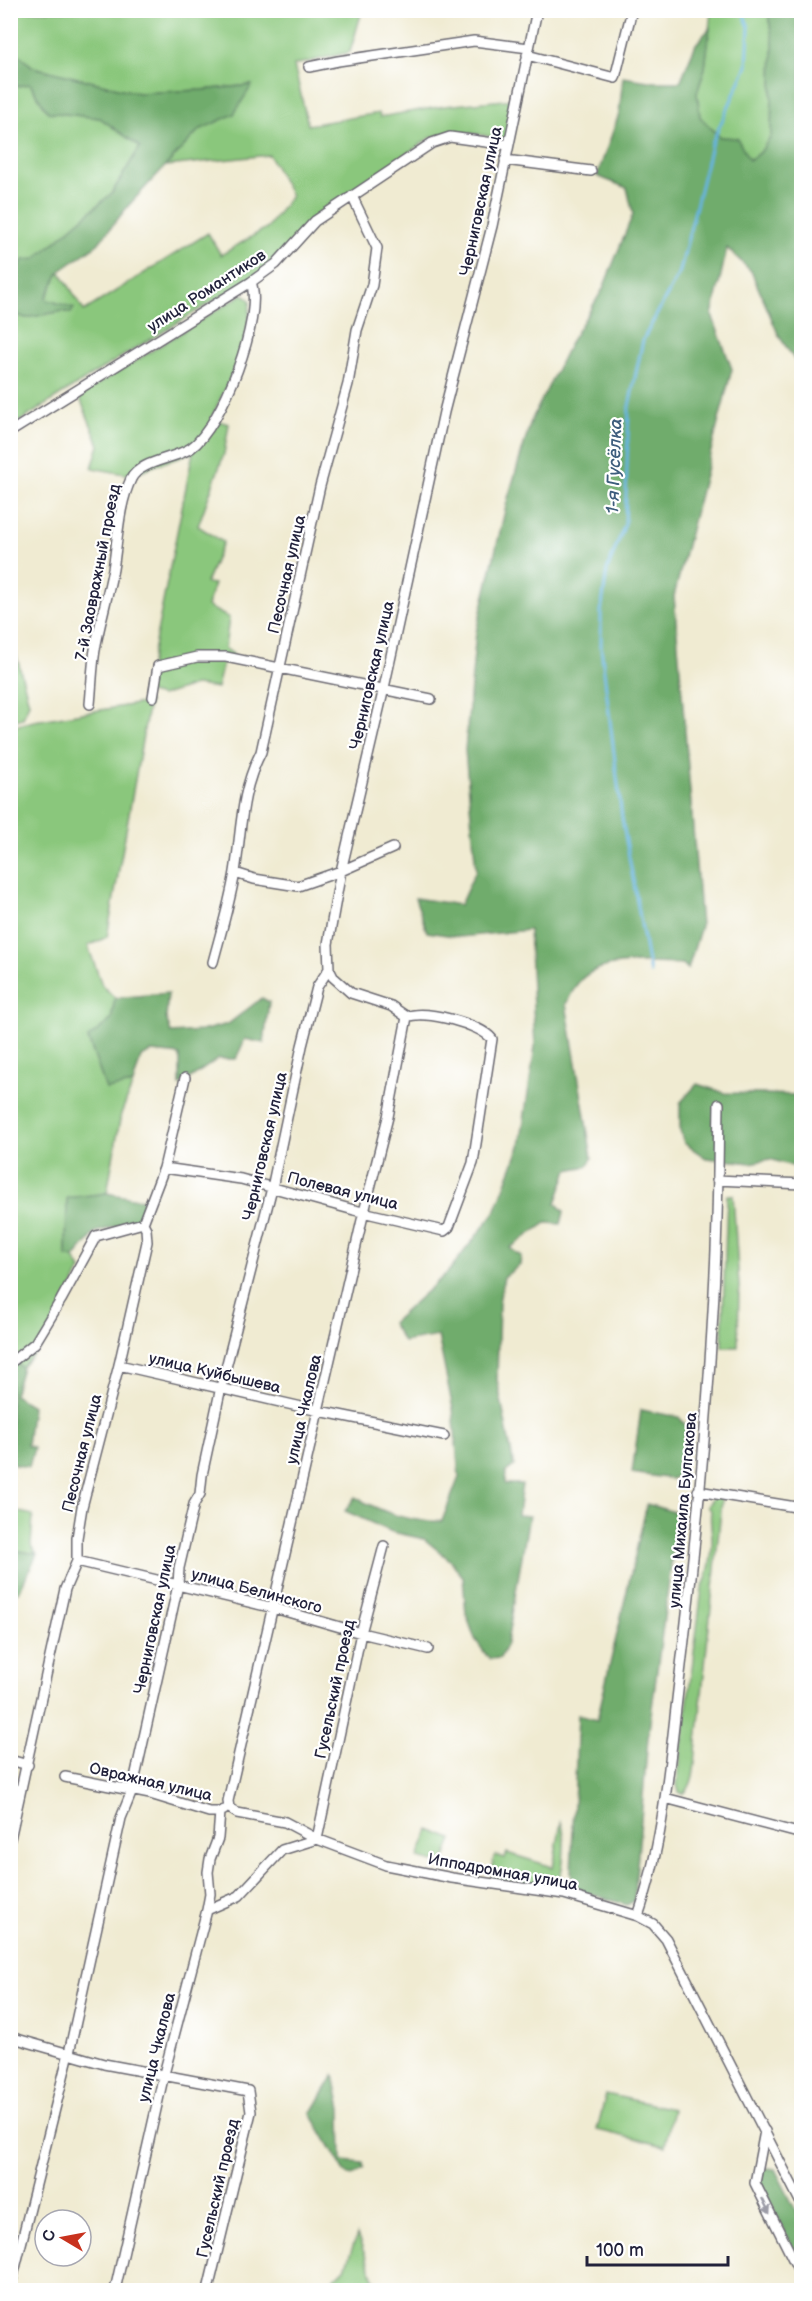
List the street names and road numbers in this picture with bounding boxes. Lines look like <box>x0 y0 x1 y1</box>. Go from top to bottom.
street label: Черниговская улица <box>456 124 507 278</box>
street label: улица Романтиков <box>144 246 270 337</box>
street label: 7-й Заовражный проезд <box>72 482 125 662</box>
street label: Песочная улица <box>265 513 310 636</box>
street label: Черниговская улица <box>346 599 399 752</box>
street label: Черниговская улица <box>239 1070 292 1223</box>
street label: Полевая улица <box>285 1169 401 1215</box>
street label: улица Куйбышева <box>147 1349 283 1398</box>
street label: улица Чкалова <box>283 1352 326 1466</box>
street label: Песочная улица <box>59 1392 106 1515</box>
street label: улица Михаила Булгакова <box>665 1411 702 1609</box>
street label: Черниговская улица <box>130 1542 181 1696</box>
street label: улица Белинского <box>189 1565 324 1618</box>
street label: Гусельский проезд <box>311 1618 360 1761</box>
street label: Овражная улица <box>87 1759 214 1806</box>
street label: Ипподромная улица <box>426 1850 580 1895</box>
street label: улица Чкалова <box>135 1990 180 2104</box>
street label: Гусельский проезд <box>193 2117 244 2260</box>

